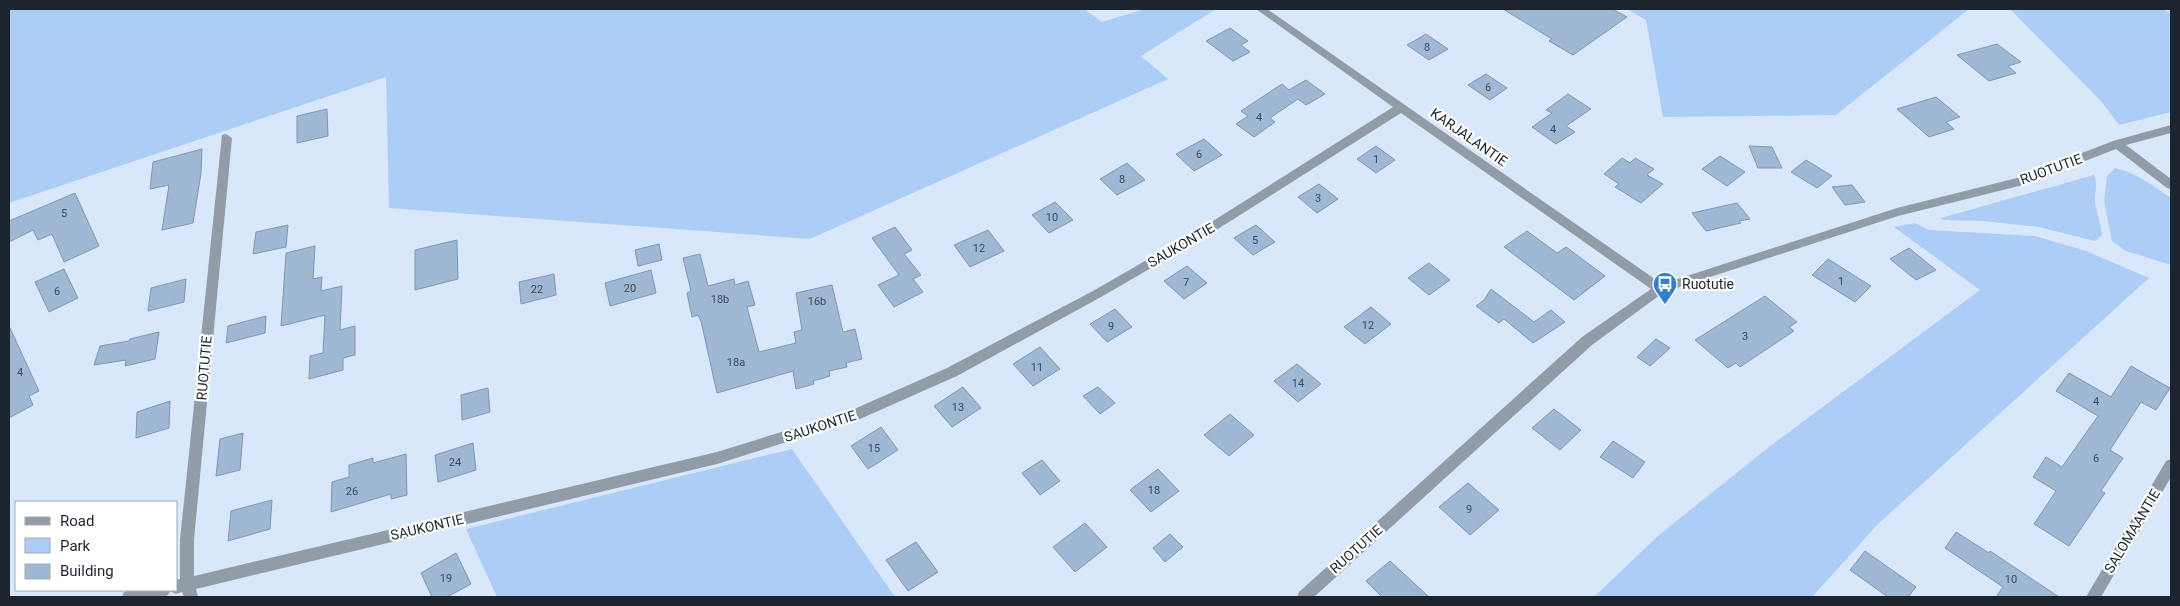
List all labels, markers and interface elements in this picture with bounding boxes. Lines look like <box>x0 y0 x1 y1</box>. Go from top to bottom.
house number: 8 <box>1424 41 1430 54</box>
house number: 6 <box>1485 81 1491 94</box>
street label: KARJALANTIE <box>1428 105 1510 169</box>
house number: 4 <box>1256 111 1262 124</box>
house number: 4 <box>1550 123 1556 136</box>
house number: 6 <box>1196 148 1202 161</box>
street label: RUOTUTIE <box>2018 150 2084 188</box>
house number: 1 <box>1373 153 1379 166</box>
house number: 8 <box>1119 173 1125 186</box>
house number: 3 <box>1315 192 1321 205</box>
house number: 5 <box>61 207 67 220</box>
house number: 10 <box>1046 211 1058 224</box>
street label: SAUKONTIE <box>1145 219 1217 271</box>
house number: 5 <box>1252 234 1258 247</box>
house number: 12 <box>973 242 985 255</box>
bus stop icon: Ruotutie <box>1652 271 1678 305</box>
house number: 1 <box>1838 275 1844 288</box>
house number: 7 <box>1183 276 1189 289</box>
place label: Ruotutie <box>1682 276 1734 292</box>
house number: 20 <box>624 282 636 295</box>
house number: 22 <box>531 283 543 296</box>
house number: 6 <box>54 285 60 298</box>
house number: 18b <box>711 293 729 306</box>
house number: 16b <box>808 295 826 308</box>
house number: 12 <box>1362 319 1374 332</box>
house number: 9 <box>1108 320 1114 333</box>
house number: 3 <box>1742 330 1748 343</box>
street label: RUOTUTIE <box>193 335 215 401</box>
house number: 18a <box>727 356 745 369</box>
house number: 11 <box>1031 361 1043 374</box>
house number: 4 <box>17 366 23 379</box>
house number: 14 <box>1292 377 1304 390</box>
house number: 4 <box>2093 395 2099 408</box>
house number: 13 <box>952 401 964 414</box>
street label: SAUKONTIE <box>782 407 858 445</box>
house number: 15 <box>868 442 880 455</box>
house number: 6 <box>2093 452 2099 465</box>
house number: 24 <box>449 456 461 469</box>
house number: 18 <box>1148 484 1160 497</box>
house number: 26 <box>346 485 358 498</box>
street label: SALOMAANTIE <box>2101 486 2163 576</box>
legend <box>15 501 178 591</box>
house number: 9 <box>1466 503 1472 516</box>
street label: SAUKONTIE <box>389 511 465 543</box>
text: Road <box>60 512 94 530</box>
street label: RUOTUTIE <box>1327 521 1385 577</box>
text: Park <box>60 537 91 555</box>
text: Building <box>60 562 114 580</box>
house number: 19 <box>440 572 452 585</box>
house number: 10 <box>2005 573 2017 586</box>

